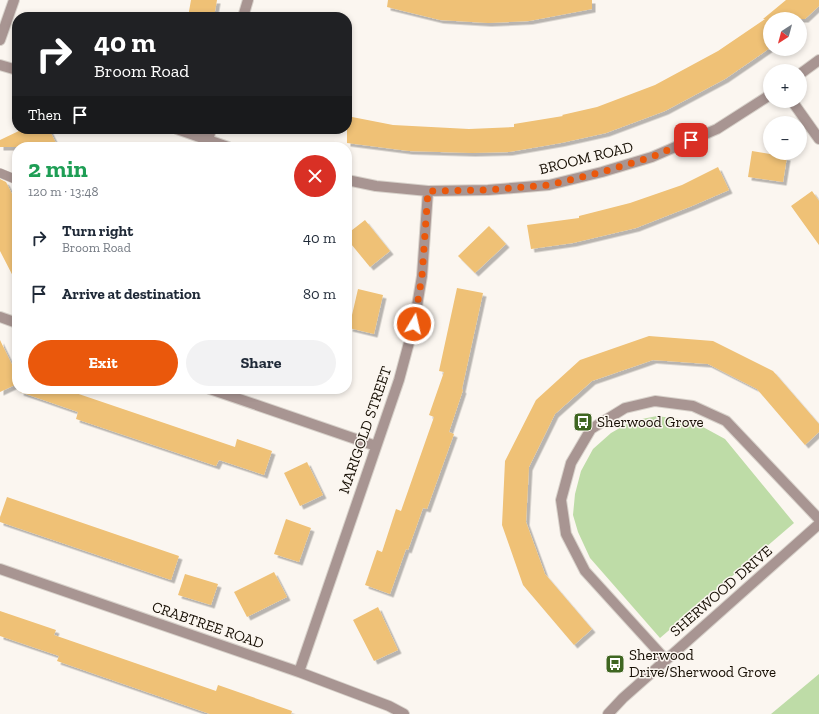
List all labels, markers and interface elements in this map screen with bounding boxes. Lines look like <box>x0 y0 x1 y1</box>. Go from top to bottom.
north arrow <box>763 12 807 56</box>
map controls <box>763 12 807 160</box>
text: 40 m <box>94 26 156 59</box>
icon: right <box>28 28 80 80</box>
text: Broom Road <box>94 60 189 82</box>
button: + <box>763 64 807 108</box>
icon: arrive <box>69 104 91 126</box>
text: Then <box>28 106 61 124</box>
button: − <box>763 116 807 160</box>
pin <box>674 123 708 157</box>
icon: arrive <box>680 129 702 151</box>
street label: BROOM ROAD <box>537 138 635 178</box>
text: 2 min <box>28 154 88 183</box>
button: close <box>294 155 336 197</box>
text: 120 m · 13:48 <box>28 184 98 199</box>
text: Turn right <box>62 222 133 240</box>
icon: right <box>28 227 50 249</box>
text: 40 m <box>303 229 336 247</box>
text: Broom Road <box>62 240 131 255</box>
icon: arrive <box>28 283 50 305</box>
text: Arrive at destination <box>62 285 201 303</box>
text: 80 m <box>303 285 336 303</box>
position arrow <box>393 303 435 345</box>
button: Exit <box>28 340 178 386</box>
button: Share <box>186 340 336 386</box>
street label: MARIGOLD STREET <box>335 364 395 496</box>
bus stop icon: Sherwood Grove <box>572 411 594 433</box>
place label: Sherwood Grove <box>597 413 704 431</box>
street label: SHERWOOD DRIVE <box>666 542 776 640</box>
street label: CRABTREE ROAD <box>150 597 266 653</box>
place label: Sherwood Drive/Sherwood Grove <box>629 646 776 681</box>
bus stop icon: Sherwood Drive/Sherwood Grove <box>604 653 626 675</box>

